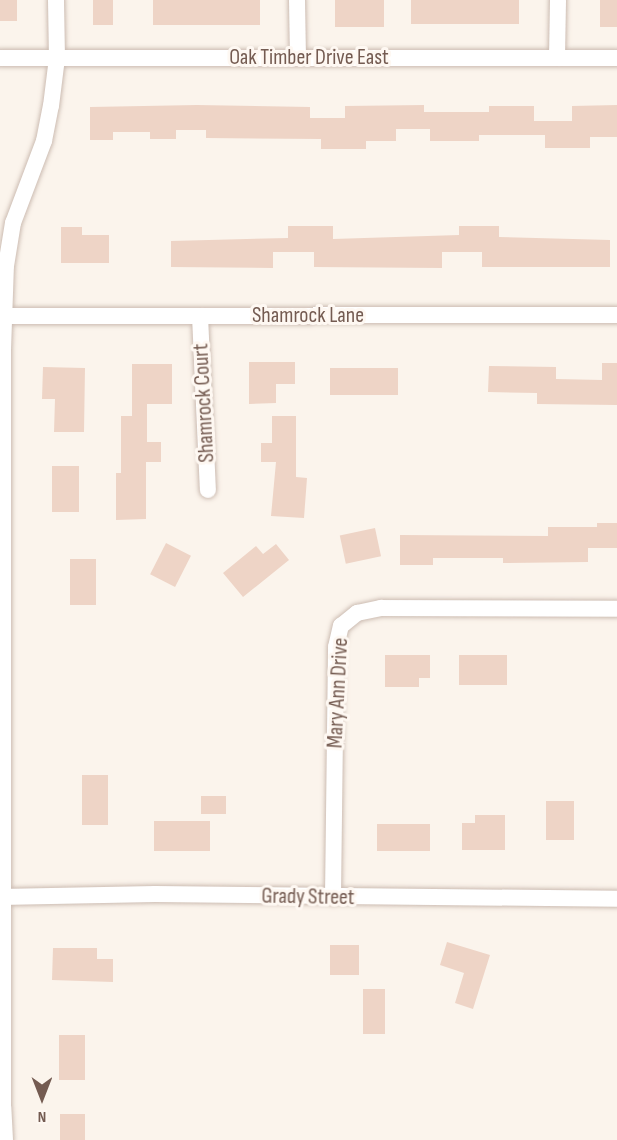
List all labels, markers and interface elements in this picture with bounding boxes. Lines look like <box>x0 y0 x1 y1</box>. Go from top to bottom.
street label: Oak Timber Drive East <box>229 45 389 71</box>
street label: Shamrock Lane <box>252 303 364 329</box>
street label: Shamrock Court <box>188 343 220 463</box>
street label: Mary Ann Drive <box>322 637 354 749</box>
street label: Grady Street <box>261 883 355 911</box>
north arrow <box>12 1068 72 1128</box>
text: N <box>38 1107 46 1126</box>

